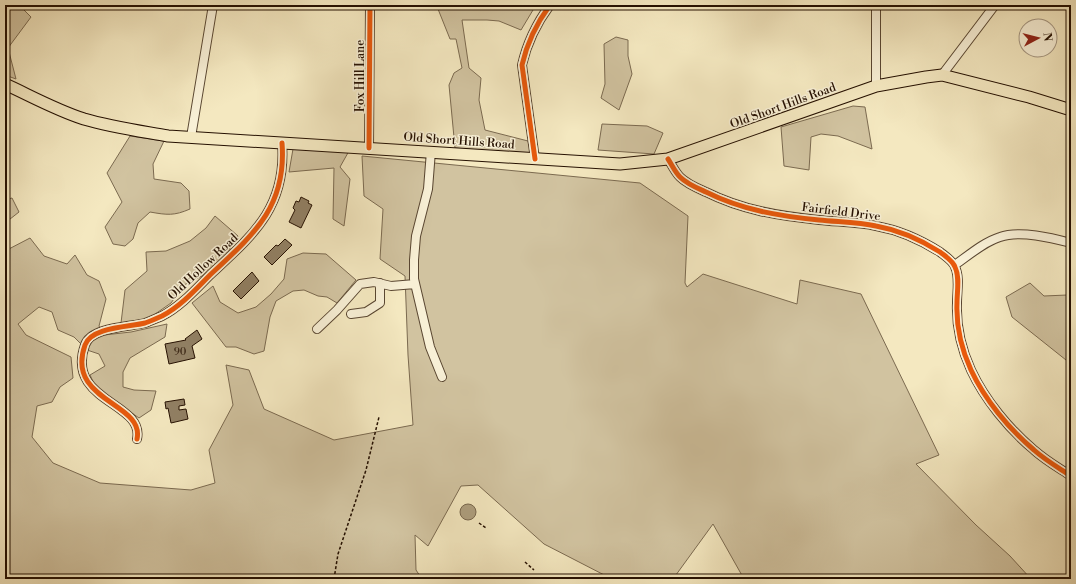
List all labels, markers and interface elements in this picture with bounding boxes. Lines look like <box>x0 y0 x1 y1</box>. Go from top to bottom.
north arrow <box>1018 18 1058 58</box>
text: N <box>1039 32 1054 42</box>
street label: Fox Hill Lane <box>353 40 368 112</box>
street label: Old Short Hills Road <box>728 80 838 132</box>
street label: Old Short Hills Road <box>403 130 515 152</box>
street label: Fairfield Drive <box>801 200 881 224</box>
street label: Old Hollow Road <box>165 230 241 303</box>
house number: 90 <box>174 346 187 358</box>

